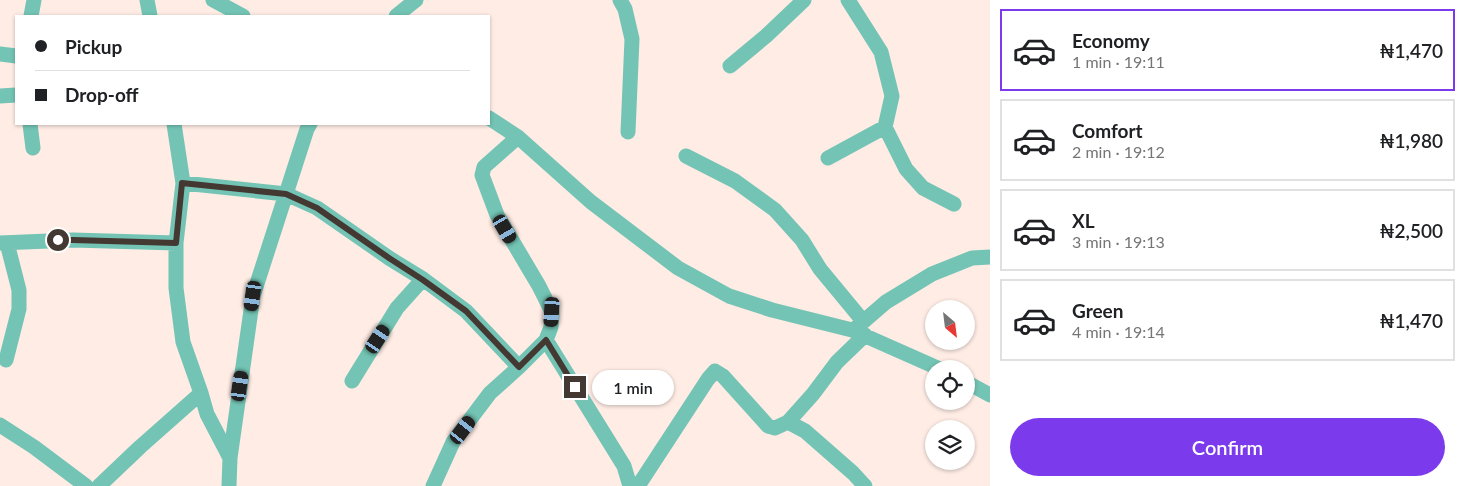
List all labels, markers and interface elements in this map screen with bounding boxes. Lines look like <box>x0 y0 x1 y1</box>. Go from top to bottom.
icon: car <box>1012 28 1057 73</box>
text: Economy <box>1072 29 1150 52</box>
text: Pickup <box>65 35 122 58</box>
text: ₦1,470 <box>1379 39 1443 62</box>
text: 1 min · 19:11 <box>1072 52 1165 71</box>
text: Drop-off <box>65 83 139 106</box>
icon: car <box>1012 118 1057 163</box>
text: Comfort <box>1072 119 1143 142</box>
text: ₦1,980 <box>1379 129 1443 152</box>
text: 2 min · 19:12 <box>1072 142 1165 161</box>
icon: car <box>1012 208 1057 253</box>
text: XL <box>1072 209 1095 232</box>
car <box>491 212 518 246</box>
text: ₦2,500 <box>1379 219 1443 242</box>
route start <box>47 229 69 251</box>
text: 3 min · 19:13 <box>1072 232 1165 251</box>
car <box>243 280 262 312</box>
car <box>543 297 560 327</box>
icon: car <box>1012 298 1057 343</box>
text: Green <box>1072 299 1123 322</box>
north arrow <box>925 300 975 350</box>
map controls <box>925 300 975 470</box>
text: ₦1,470 <box>1379 309 1443 332</box>
car <box>363 322 392 356</box>
text: 4 min · 19:14 <box>1072 322 1165 341</box>
button: locate <box>925 360 975 410</box>
car <box>230 370 249 402</box>
callout: 1 min <box>592 370 675 404</box>
route end <box>564 376 586 398</box>
text: 1 min <box>613 378 653 397</box>
car <box>447 414 478 446</box>
button: Confirm <box>1010 418 1445 476</box>
button: layers <box>925 420 975 470</box>

